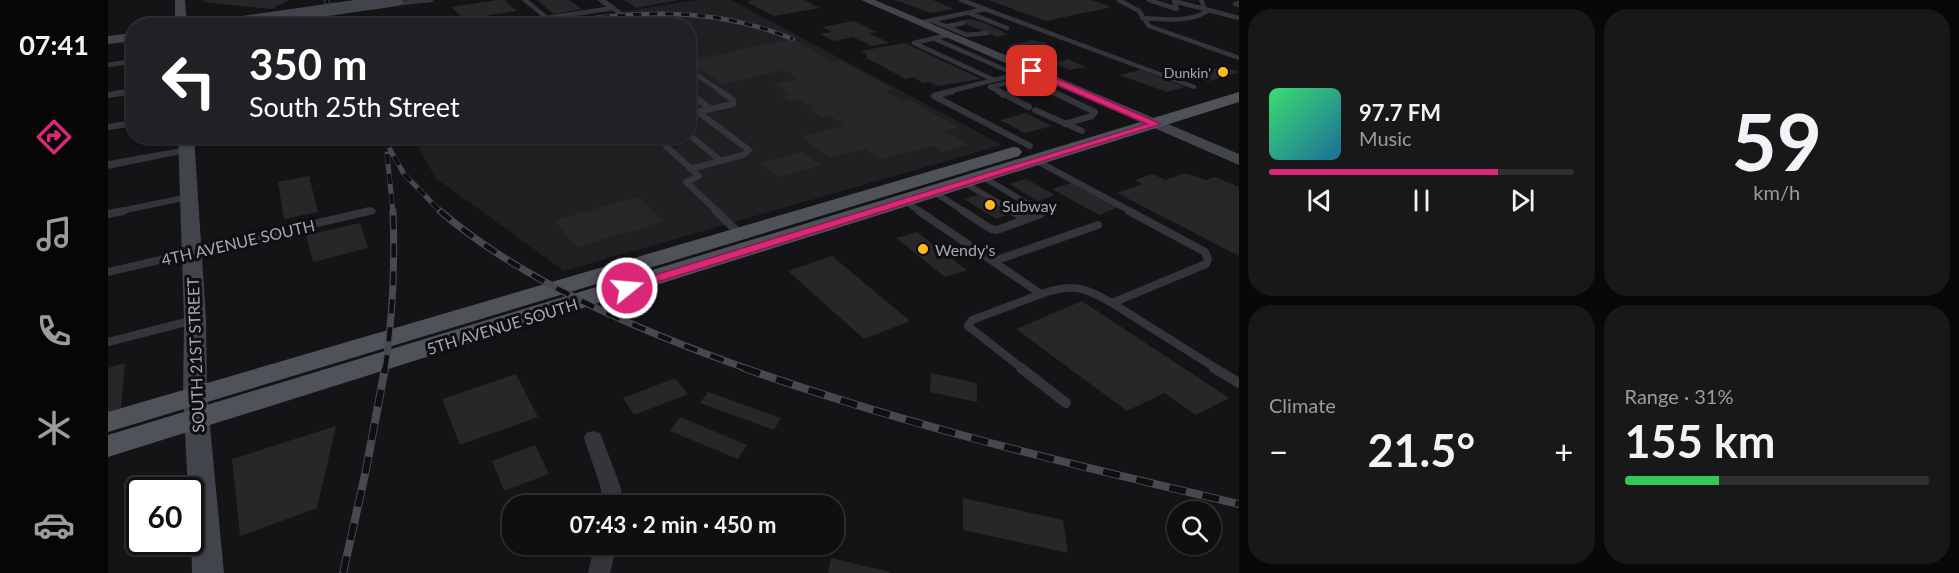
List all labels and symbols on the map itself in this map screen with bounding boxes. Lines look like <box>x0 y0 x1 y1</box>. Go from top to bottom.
pin <box>1006 45 1057 96</box>
place label: Dunkin' <box>1164 64 1211 81</box>
marker: Dunkin' <box>1216 65 1230 79</box>
place label: Subway <box>1002 196 1058 215</box>
marker: Subway <box>983 198 997 212</box>
street label: 4TH AVENUE SOUTH <box>159 215 317 269</box>
place label: Wendy's <box>935 240 995 259</box>
marker: Wendy's <box>916 242 930 256</box>
position arrow <box>595 256 659 320</box>
street label: SOUTH 21ST STREET <box>183 276 207 433</box>
street label: 5TH AVENUE SOUTH <box>424 294 580 358</box>
speed limit sign: 60 <box>126 477 204 555</box>

